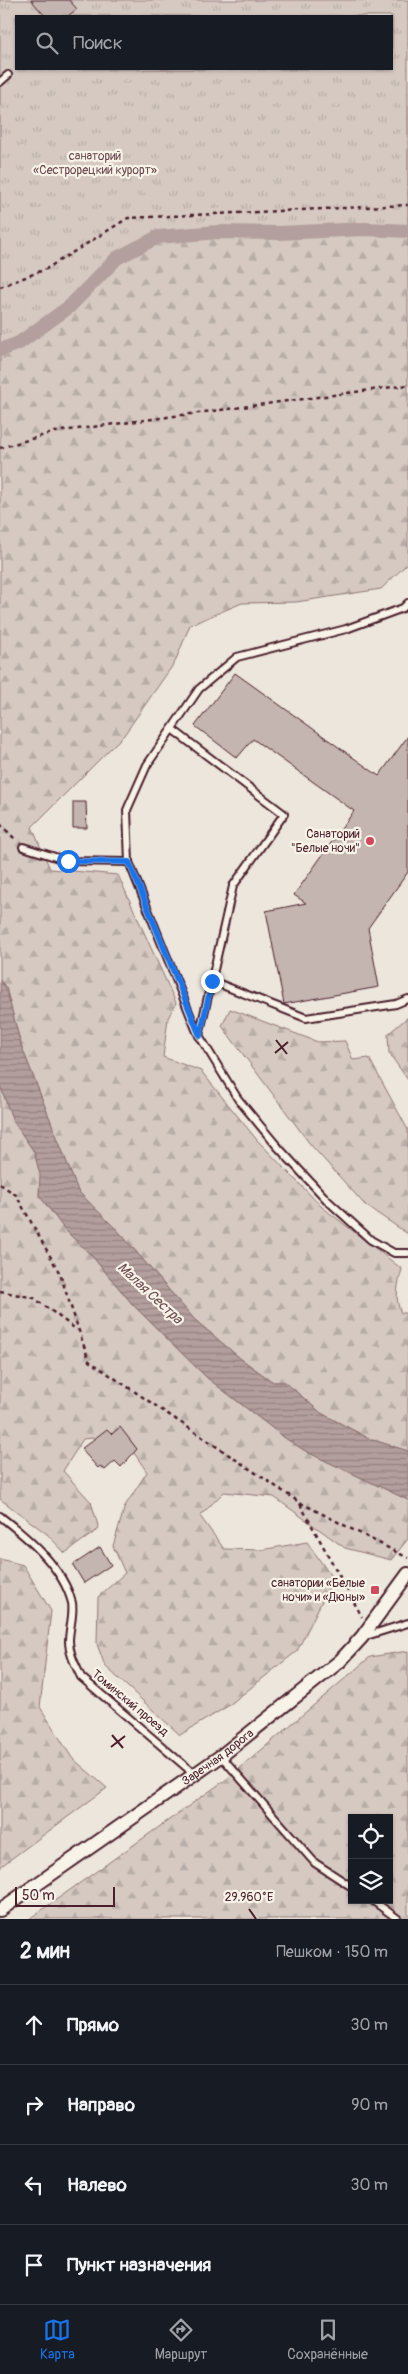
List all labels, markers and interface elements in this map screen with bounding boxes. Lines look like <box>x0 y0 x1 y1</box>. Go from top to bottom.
search box <box>15 15 393 70</box>
icon: search <box>33 29 61 57</box>
text: Поиск <box>73 31 123 55</box>
park label: санаторий «Сестрорецкий курорт» <box>33 149 157 178</box>
place label: Санаторий "Белые ночи" <box>291 827 360 856</box>
marker: Санаторий "Белые ночи" <box>364 835 376 847</box>
route start <box>57 850 80 873</box>
route end <box>201 970 224 993</box>
water label: Малая Сестра <box>114 1259 187 1328</box>
place label: санатории «Белые ночи» и «Дюны» <box>271 1576 365 1605</box>
marker: санатории «Белые ночи» и «Дюны» <box>369 1584 381 1596</box>
street label: Томинский проезд <box>89 1667 172 1740</box>
street label: Заречная дорога <box>179 1725 257 1789</box>
map controls <box>348 1814 393 1904</box>
button: locate <box>348 1814 393 1859</box>
button: layers <box>348 1859 393 1904</box>
scale bar <box>15 1884 115 1907</box>
text: 50 m <box>22 1887 55 1904</box>
text: 29.960°E <box>225 1890 273 1905</box>
text: 2 мин <box>20 1938 70 1965</box>
text: Пешком · 150 m <box>276 1942 388 1962</box>
icon: ahead <box>20 2011 48 2039</box>
text: Прямо <box>67 2013 119 2037</box>
text: 30 m <box>350 2015 388 2035</box>
icon: right <box>20 2091 48 2119</box>
text: Направо <box>67 2093 135 2117</box>
text: 90 m <box>351 2095 388 2115</box>
icon: left <box>20 2171 48 2199</box>
text: Налево <box>67 2173 127 2197</box>
text: 30 m <box>350 2175 388 2195</box>
icon: arrive <box>20 2251 48 2279</box>
text: Пункт назначения <box>67 2253 211 2277</box>
tab: Карта <box>40 2316 75 2363</box>
tab: Маршрут <box>155 2316 207 2363</box>
tab: Сохранённые <box>287 2316 368 2363</box>

